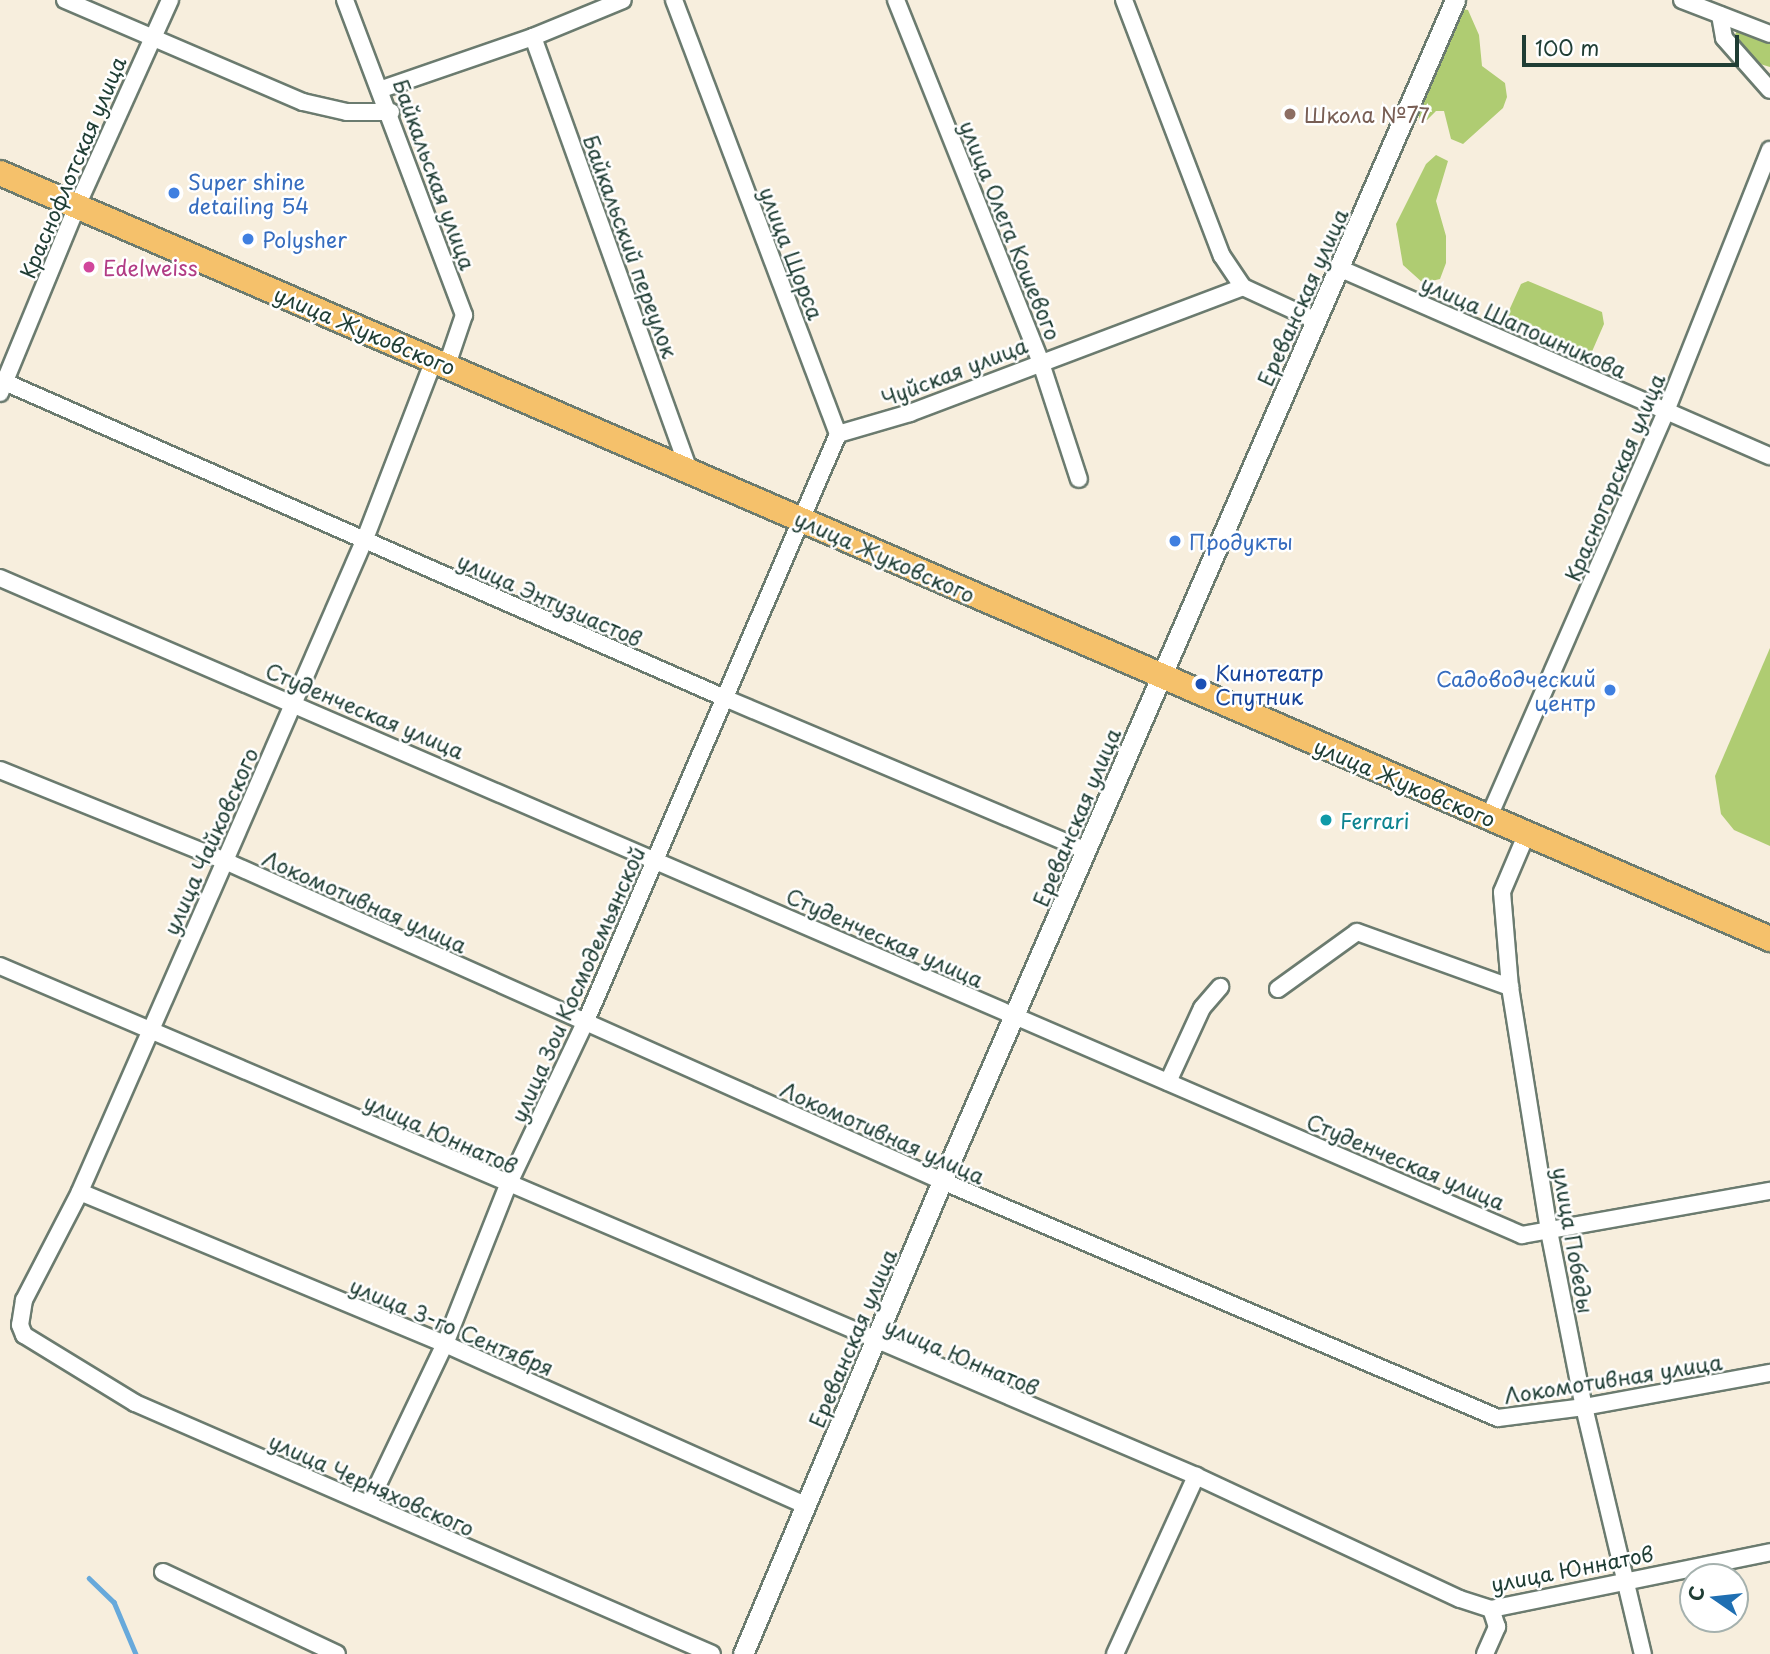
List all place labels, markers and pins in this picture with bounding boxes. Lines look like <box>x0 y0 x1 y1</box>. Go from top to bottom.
place label: Школа №77 <box>1304 101 1430 127</box>
marker: Школа №77 <box>1282 106 1298 122</box>
place label: Super shine detailing 54 <box>188 168 308 218</box>
marker: Super shine detailing 54 <box>166 185 182 201</box>
place label: Polysher <box>262 226 347 252</box>
marker: Polysher <box>240 231 256 247</box>
place label: Edelweiss <box>103 254 198 280</box>
marker: Edelweiss <box>81 259 97 275</box>
place label: Продукты <box>1189 528 1293 554</box>
marker: Продукты <box>1167 533 1183 549</box>
place label: Кинотеатр Спутник <box>1215 659 1324 709</box>
place label: Садоводческий центр <box>1436 665 1596 715</box>
marker: Кинотеатр Спутник <box>1193 676 1209 692</box>
marker: Садоводческий центр <box>1602 682 1618 698</box>
place label: Ferrari <box>1340 807 1410 833</box>
marker: Ferrari <box>1318 812 1334 828</box>

